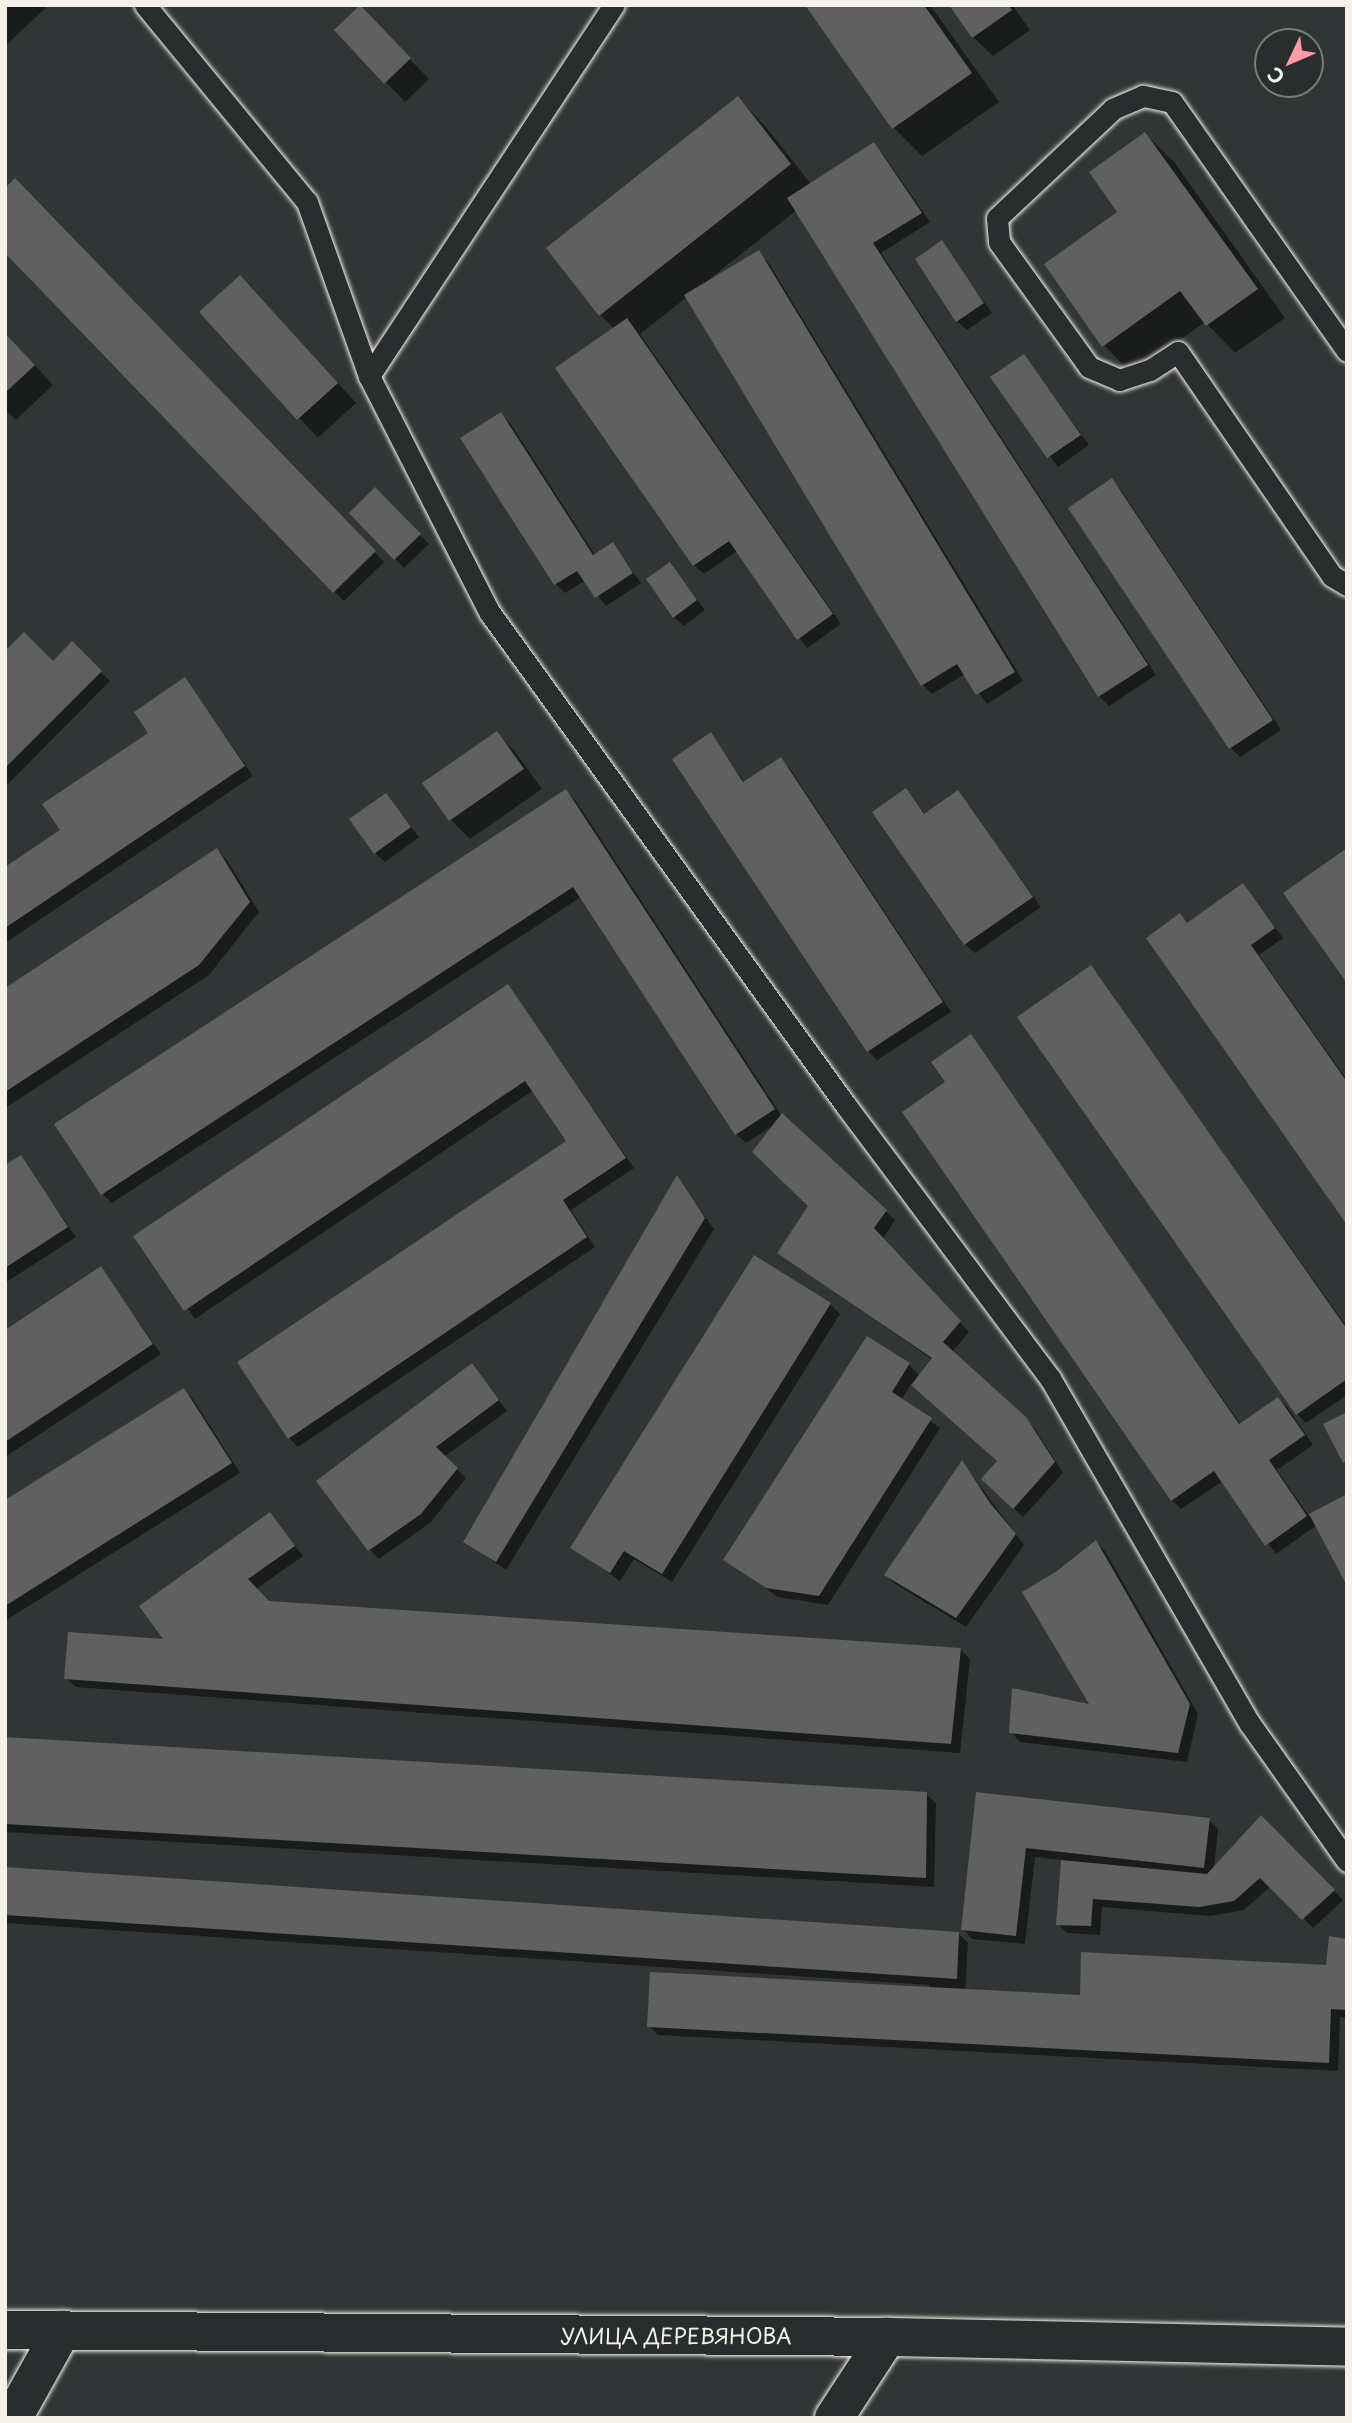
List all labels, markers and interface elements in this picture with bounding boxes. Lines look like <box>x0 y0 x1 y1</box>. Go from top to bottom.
north arrow <box>1254 28 1324 98</box>
text: С <box>1260 61 1290 91</box>
street label: УЛИЦА ДЕРЕВЯНОВА <box>560 2322 792 2348</box>

